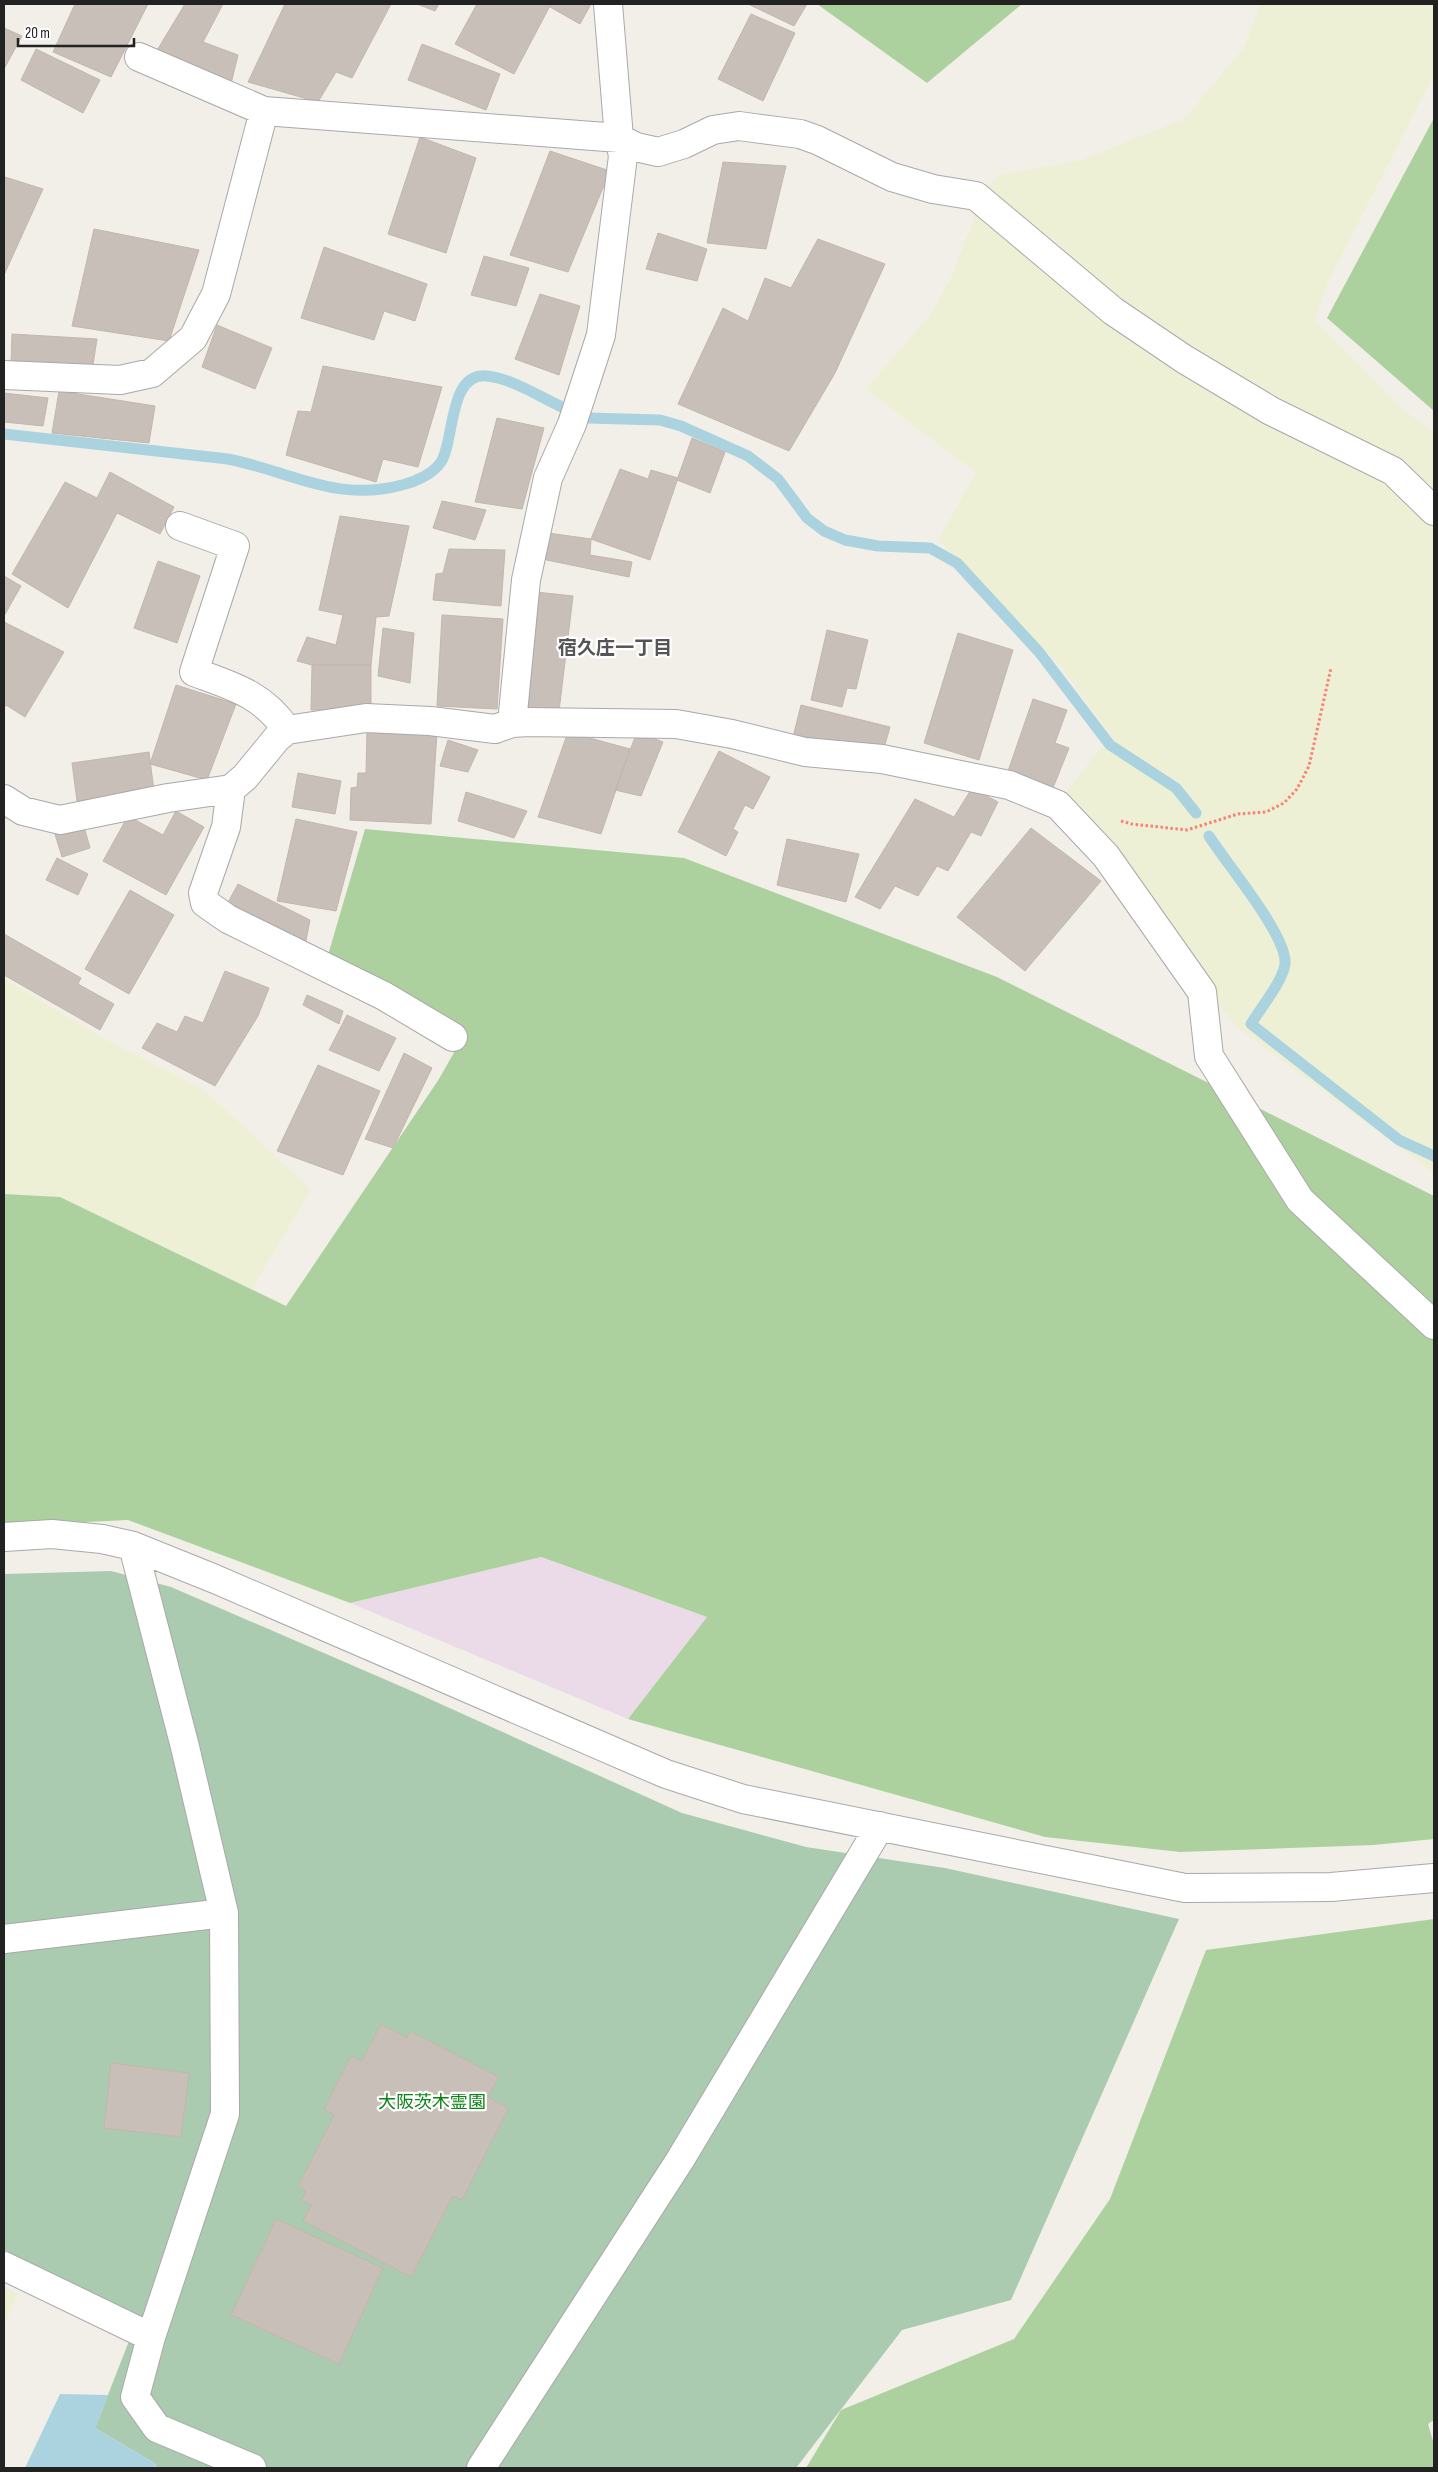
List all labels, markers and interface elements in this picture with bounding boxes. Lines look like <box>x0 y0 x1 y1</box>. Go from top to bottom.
scale bar <box>18 15 134 47</box>
text: 20 m <box>25 24 50 43</box>
district label: 宿久庄一丁目 <box>558 637 672 660</box>
park label: 大阪茨木霊園 <box>378 2092 486 2113</box>

